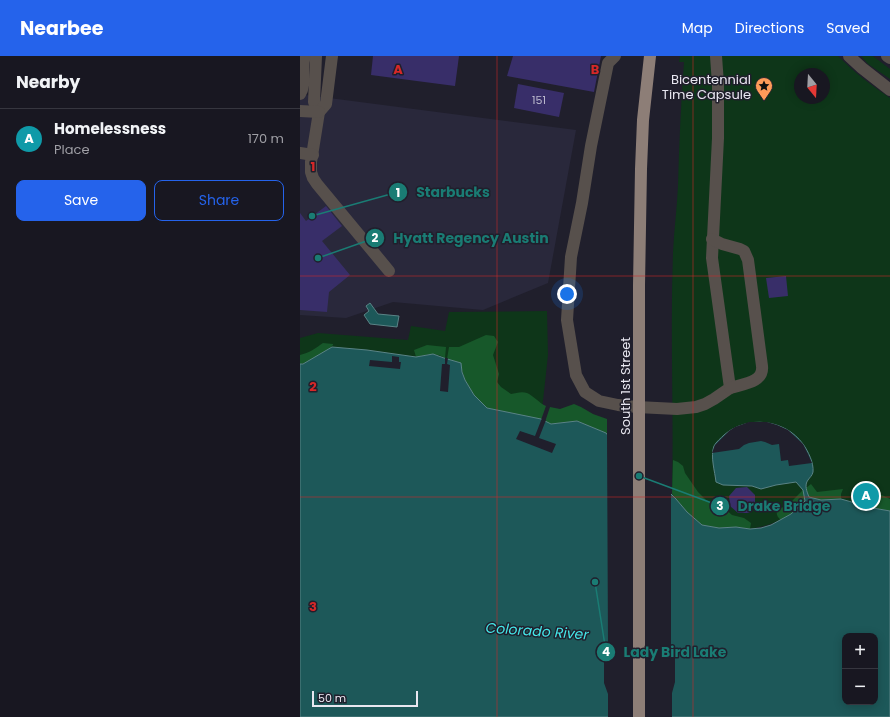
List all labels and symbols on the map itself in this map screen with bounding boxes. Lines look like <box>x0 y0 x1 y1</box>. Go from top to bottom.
text: A <box>393 60 403 79</box>
text: B <box>591 60 600 79</box>
north arrow <box>794 68 830 104</box>
place label: Bicentennial Time Capsule <box>662 70 751 104</box>
place icon: Bicentennial Time Capsule <box>754 76 774 101</box>
house number: 151 <box>532 92 546 108</box>
text: 1 <box>311 157 315 176</box>
callout: Starbucks <box>388 179 498 205</box>
text: Starbucks <box>416 182 490 202</box>
text: 1 <box>396 184 400 201</box>
callout: Hyatt Regency Austin <box>365 225 556 251</box>
text: Hyatt Regency Austin <box>393 228 549 248</box>
text: 2 <box>372 229 379 246</box>
your location <box>557 284 577 304</box>
street label: South 1st Street <box>616 337 635 435</box>
text: 2 <box>309 377 317 396</box>
pin: A <box>853 481 879 511</box>
callout: Drake Bridge <box>710 493 838 519</box>
text: Drake Bridge <box>738 496 831 516</box>
text: 3 <box>716 497 724 514</box>
text: 3 <box>309 597 317 616</box>
water label: Colorado River <box>485 617 590 645</box>
callout: Lady Bird Lake <box>596 639 734 665</box>
text: Lady Bird Lake <box>624 642 727 662</box>
text: 4 <box>602 643 610 660</box>
scale bar <box>312 689 418 708</box>

